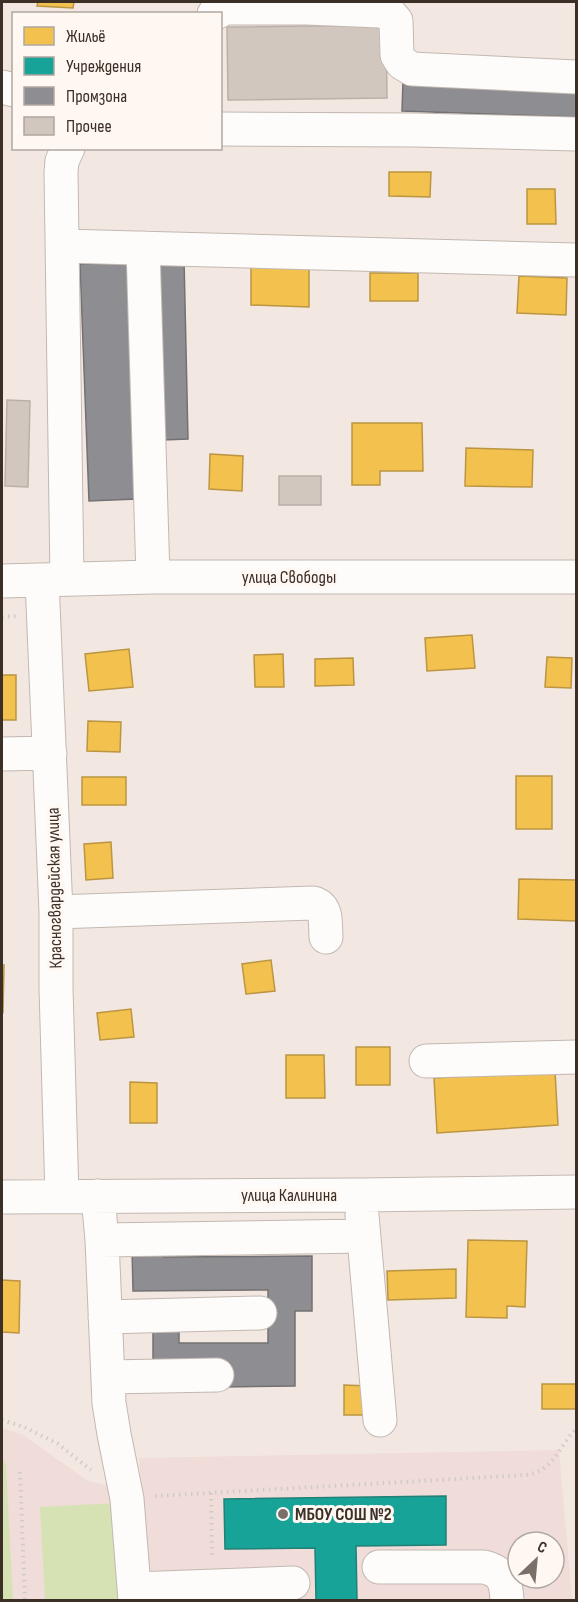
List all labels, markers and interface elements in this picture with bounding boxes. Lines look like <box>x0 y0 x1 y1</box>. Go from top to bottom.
legend <box>12 12 222 150</box>
text: Жильё <box>66 26 106 47</box>
text: Учреждения <box>66 56 141 77</box>
text: Промзона <box>66 86 127 107</box>
text: Прочее <box>66 116 112 137</box>
street label: улица Свободы <box>242 567 336 588</box>
street label: Красногвардейская улица <box>43 807 66 969</box>
street label: улица Калинина <box>241 1185 337 1206</box>
place label: МБОУ СОШ №2 <box>295 1504 392 1525</box>
marker: МБОУ СОШ №2 <box>276 1507 290 1521</box>
north arrow <box>506 1530 566 1590</box>
text: С <box>534 1538 550 1558</box>

